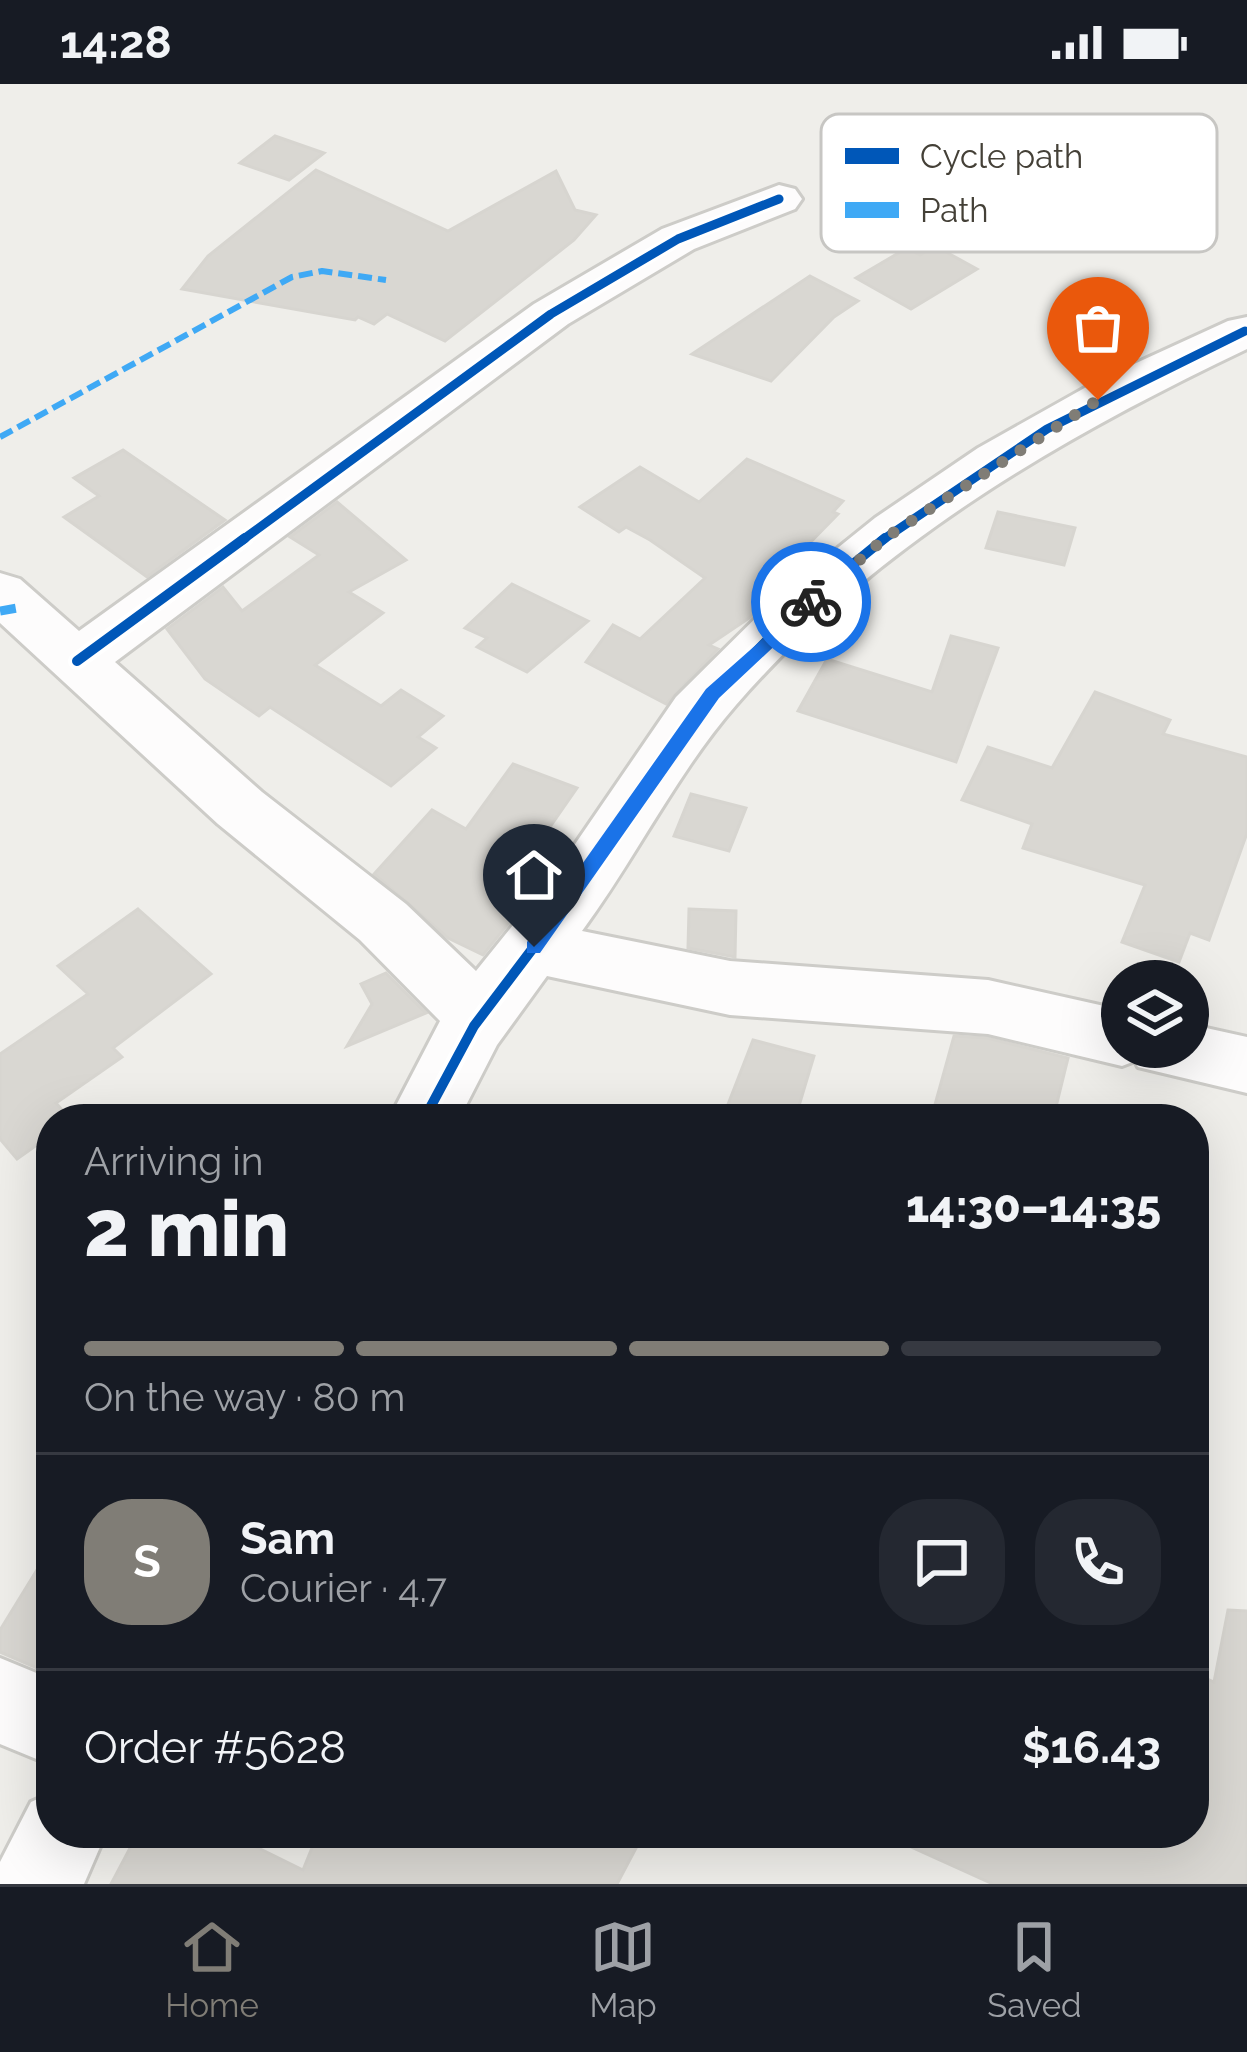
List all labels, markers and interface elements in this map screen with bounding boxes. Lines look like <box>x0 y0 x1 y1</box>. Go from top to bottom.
text: 14:28 <box>60 16 172 69</box>
legend <box>821 114 1217 252</box>
text: Cycle path <box>920 137 1083 176</box>
text: Path <box>920 191 989 230</box>
pin <box>1047 277 1149 400</box>
icon: bag <box>1065 295 1131 361</box>
courier <box>751 542 871 662</box>
icon: bike <box>778 569 844 635</box>
pin <box>483 824 585 947</box>
icon: home <box>501 842 567 908</box>
map controls <box>1101 960 1209 1068</box>
button: layers <box>1101 960 1209 1068</box>
text: Arriving in <box>84 1138 264 1184</box>
text: 14:30–14:35 <box>906 1180 1161 1233</box>
text: 2 min <box>84 1183 289 1274</box>
text: On the way · 80 m <box>84 1374 405 1420</box>
button: chat <box>879 1499 1005 1625</box>
button: phone <box>1035 1499 1161 1625</box>
text: Sam <box>240 1512 335 1565</box>
text: S <box>133 1535 161 1588</box>
text: Courier · 4.7 <box>240 1565 447 1611</box>
text: Order #5628 <box>84 1721 346 1774</box>
text: $16.43 <box>1022 1721 1161 1774</box>
tab: Home <box>165 1914 259 2025</box>
tab: Map <box>589 1914 657 2025</box>
tab: Saved <box>987 1914 1082 2025</box>

